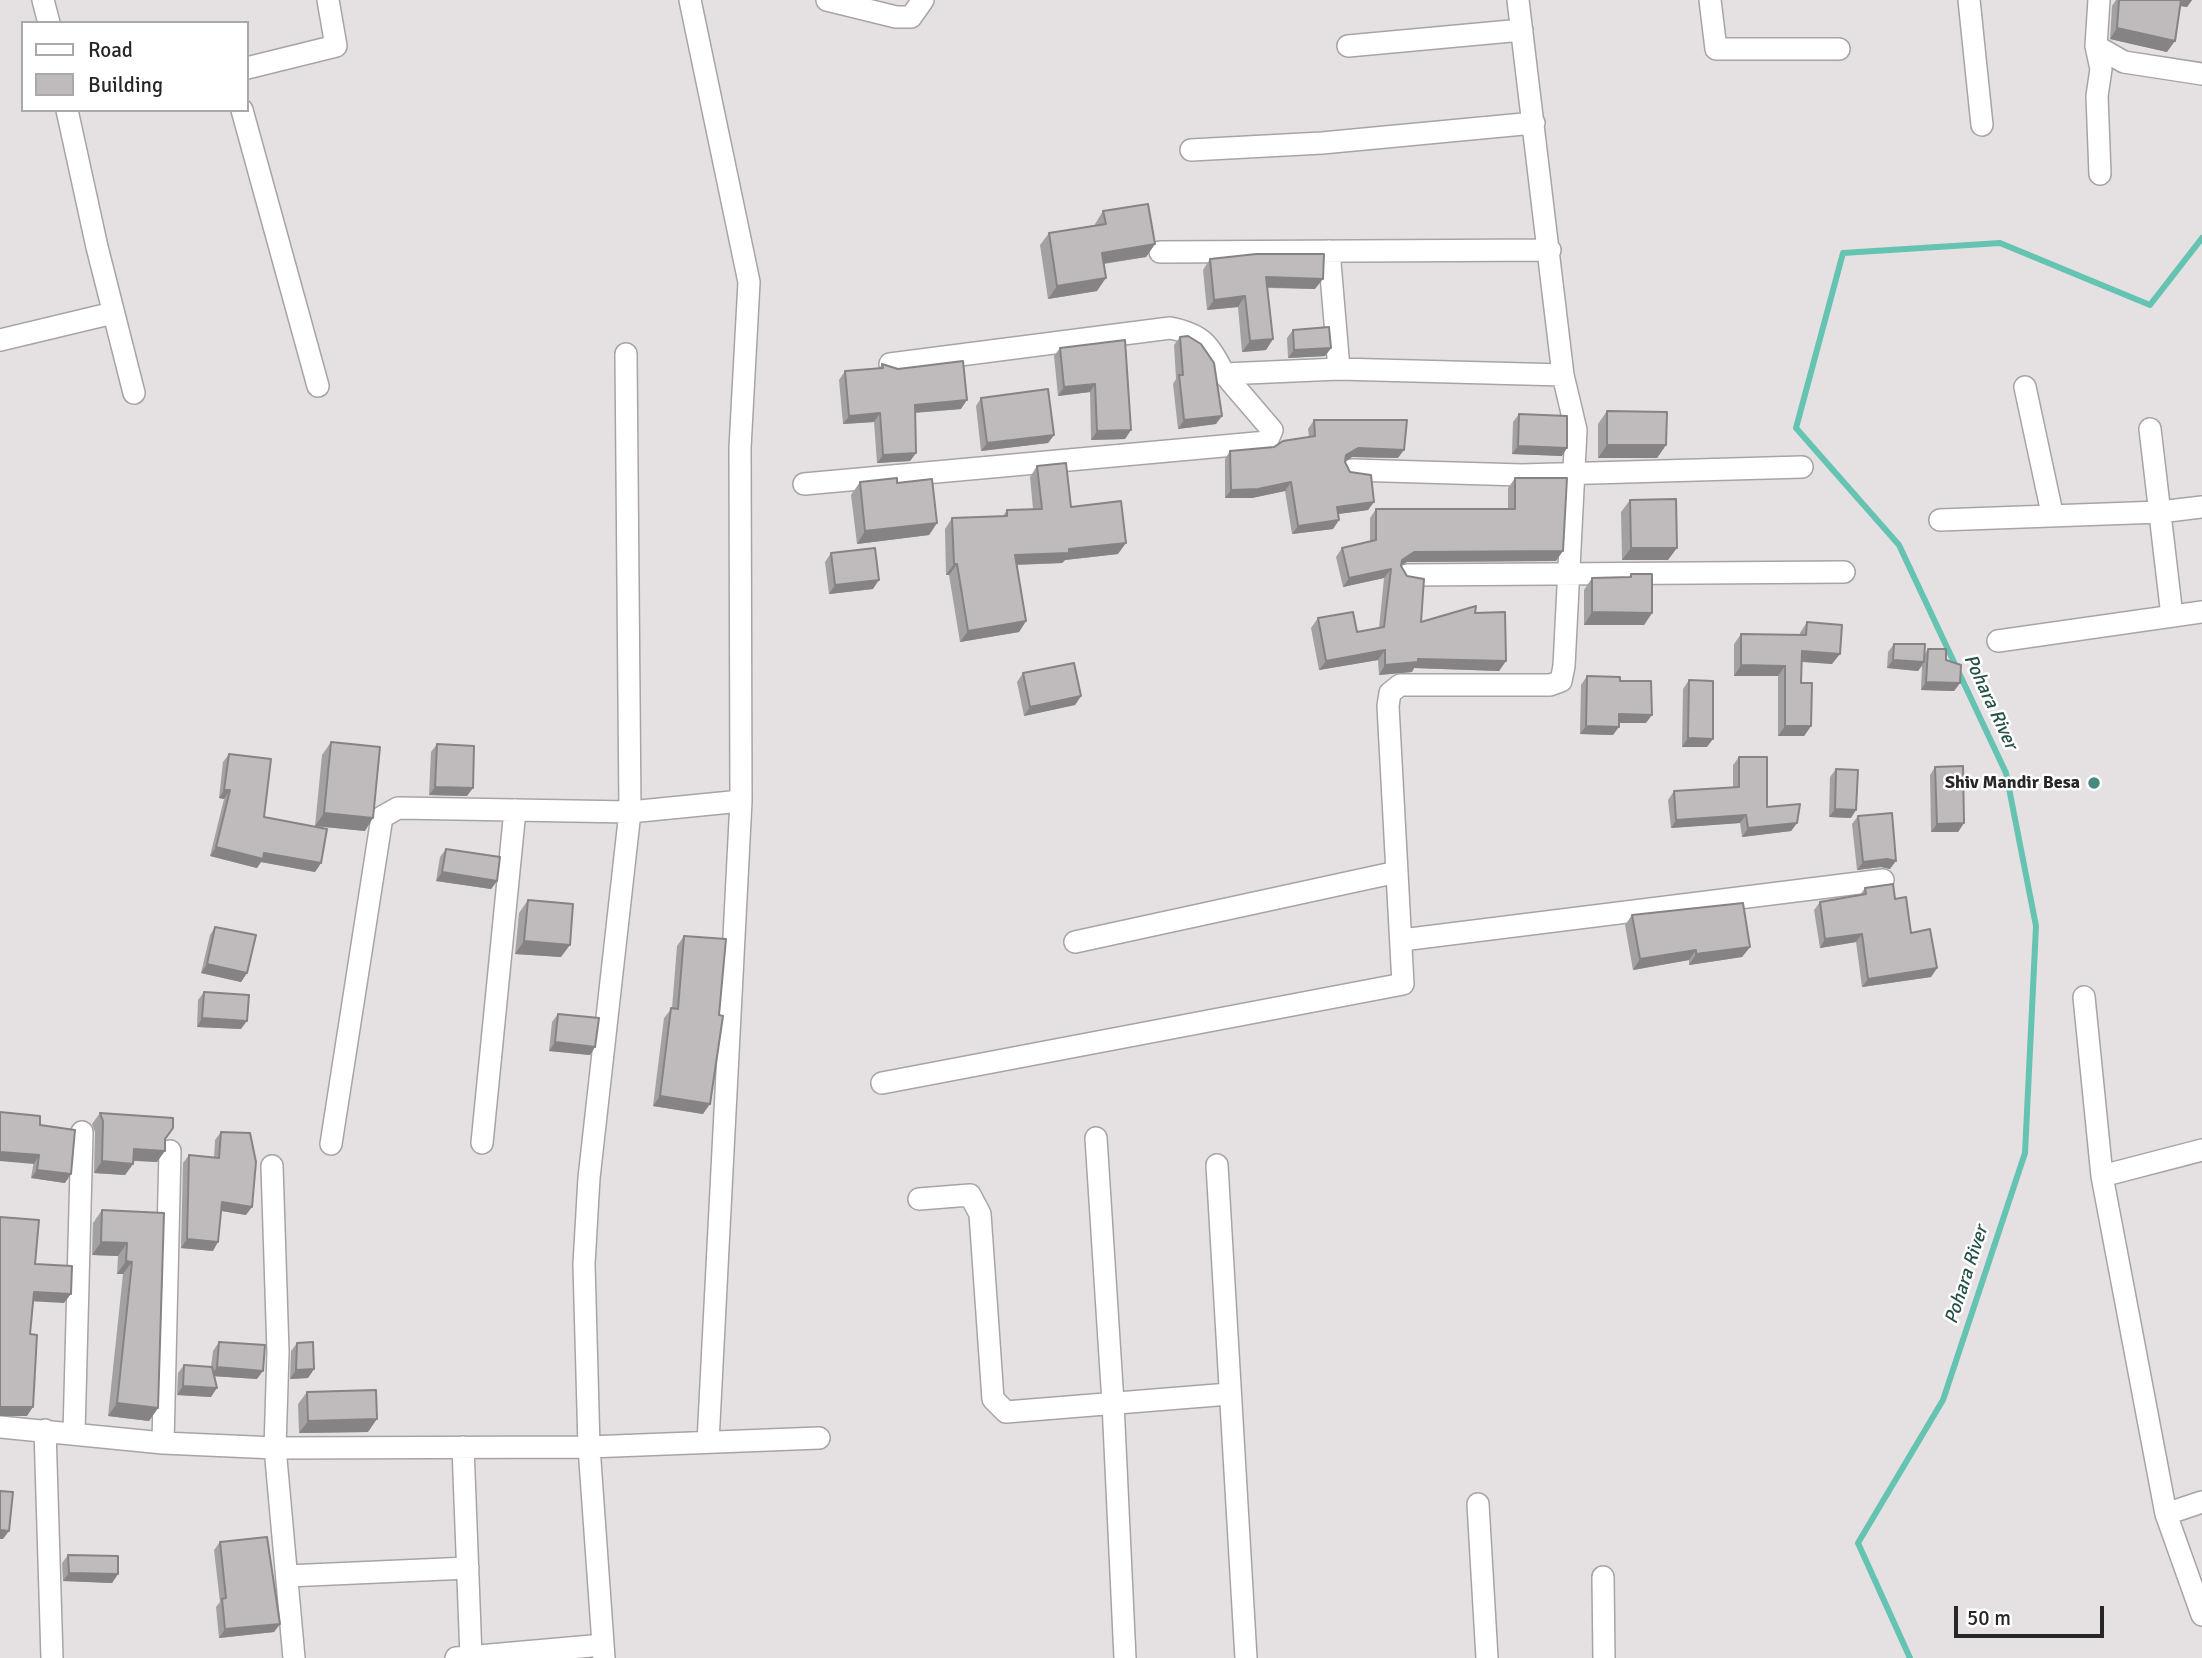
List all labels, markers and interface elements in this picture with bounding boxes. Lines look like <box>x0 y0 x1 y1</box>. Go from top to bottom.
legend <box>21 21 248 112</box>
text: Road <box>88 37 133 63</box>
text: Building <box>88 72 163 98</box>
water label: Pohara River <box>1958 651 2022 753</box>
place label: Shiv Mandir Besa <box>1945 772 2080 794</box>
marker: Shiv Mandir Besa <box>2086 775 2102 791</box>
water label: Pohara River <box>1940 1223 1994 1327</box>
scale bar <box>1957 1592 2108 1636</box>
text: 50 m <box>1967 1605 2011 1631</box>

